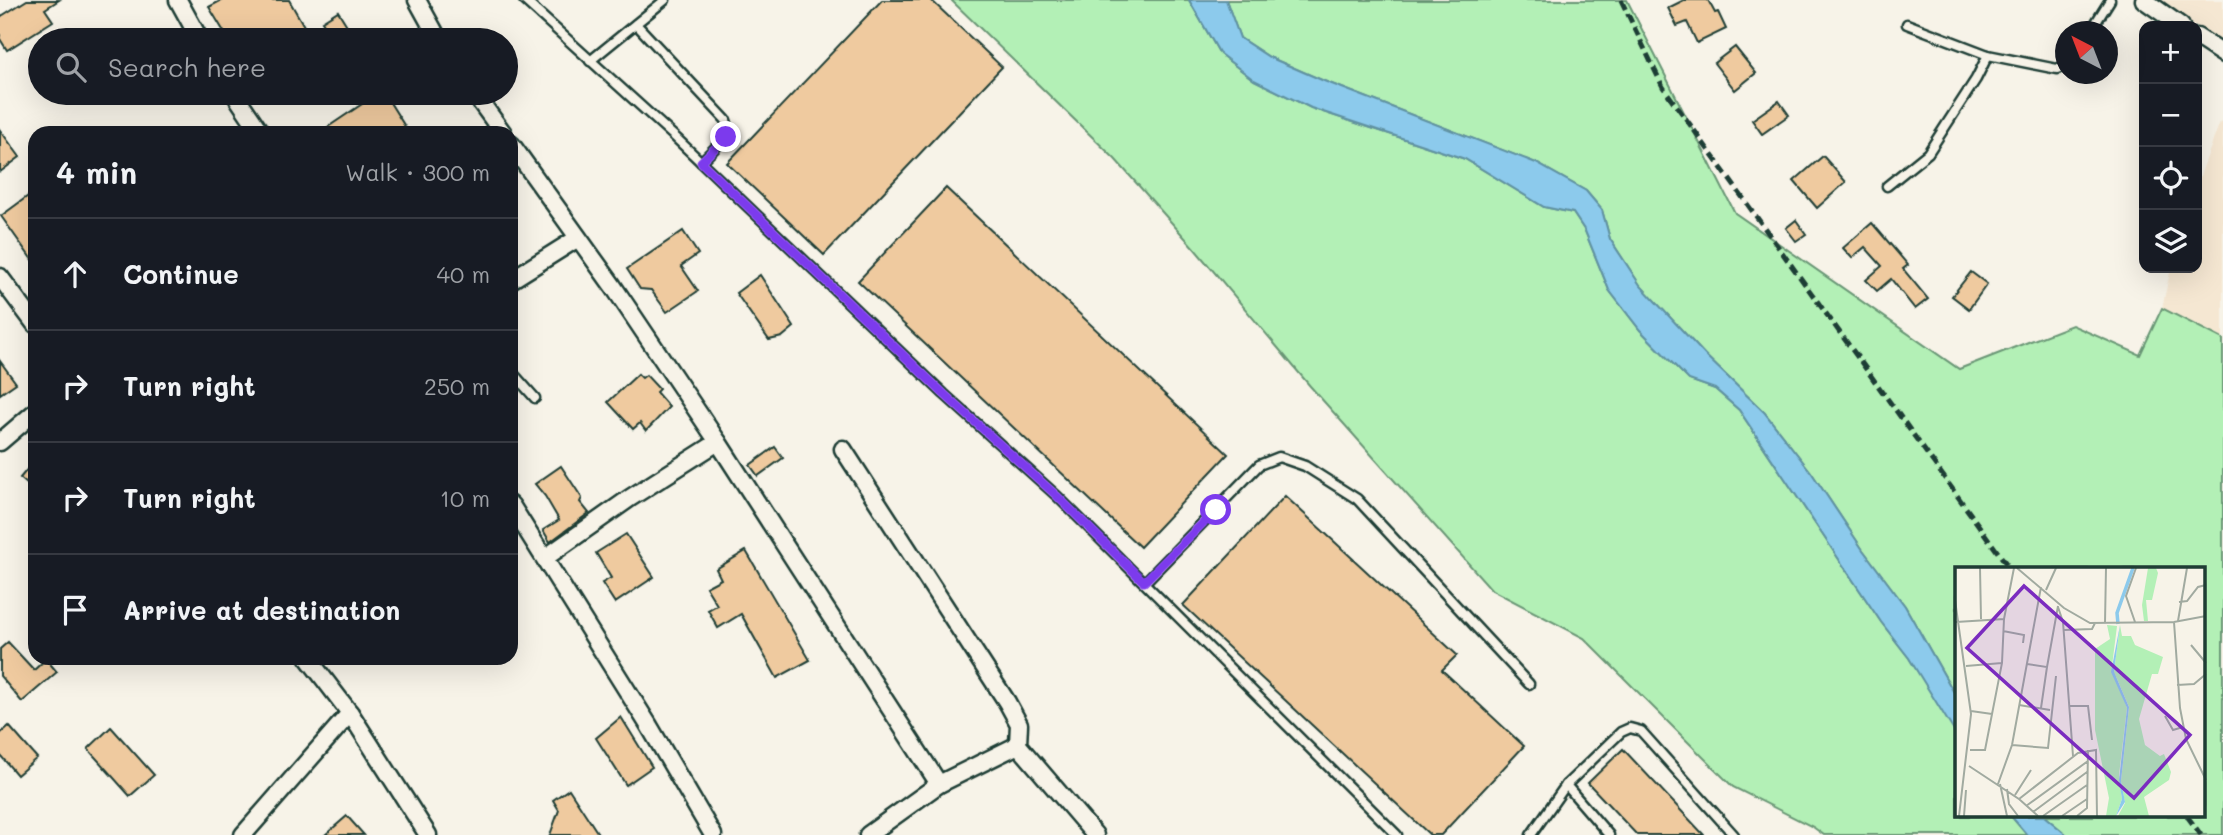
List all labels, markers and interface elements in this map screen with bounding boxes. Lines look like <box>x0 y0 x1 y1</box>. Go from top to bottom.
north arrow <box>2055 21 2118 84</box>
map controls <box>2139 21 2202 273</box>
button: + <box>2139 21 2202 84</box>
search box <box>28 28 518 105</box>
icon: search <box>52 48 90 86</box>
text: Search here <box>108 50 266 84</box>
button: − <box>2139 84 2202 147</box>
route end <box>710 121 741 152</box>
button: locate <box>2139 147 2202 210</box>
text: 4 min <box>56 152 137 192</box>
text: Walk · 300 m <box>345 157 490 187</box>
button: layers <box>2139 210 2202 273</box>
icon: ahead <box>56 255 94 293</box>
text: Continue <box>123 257 239 291</box>
text: 40 m <box>437 259 490 289</box>
icon: right <box>56 367 94 405</box>
text: Turn right <box>123 369 256 403</box>
text: 250 m <box>424 371 490 401</box>
icon: right <box>56 479 94 517</box>
text: Turn right <box>123 481 256 515</box>
text: 10 m <box>440 483 490 513</box>
route start <box>1200 494 1231 525</box>
inset map <box>1955 567 2206 818</box>
icon: arrive <box>56 591 94 629</box>
text: Arrive at destination <box>123 593 400 627</box>

